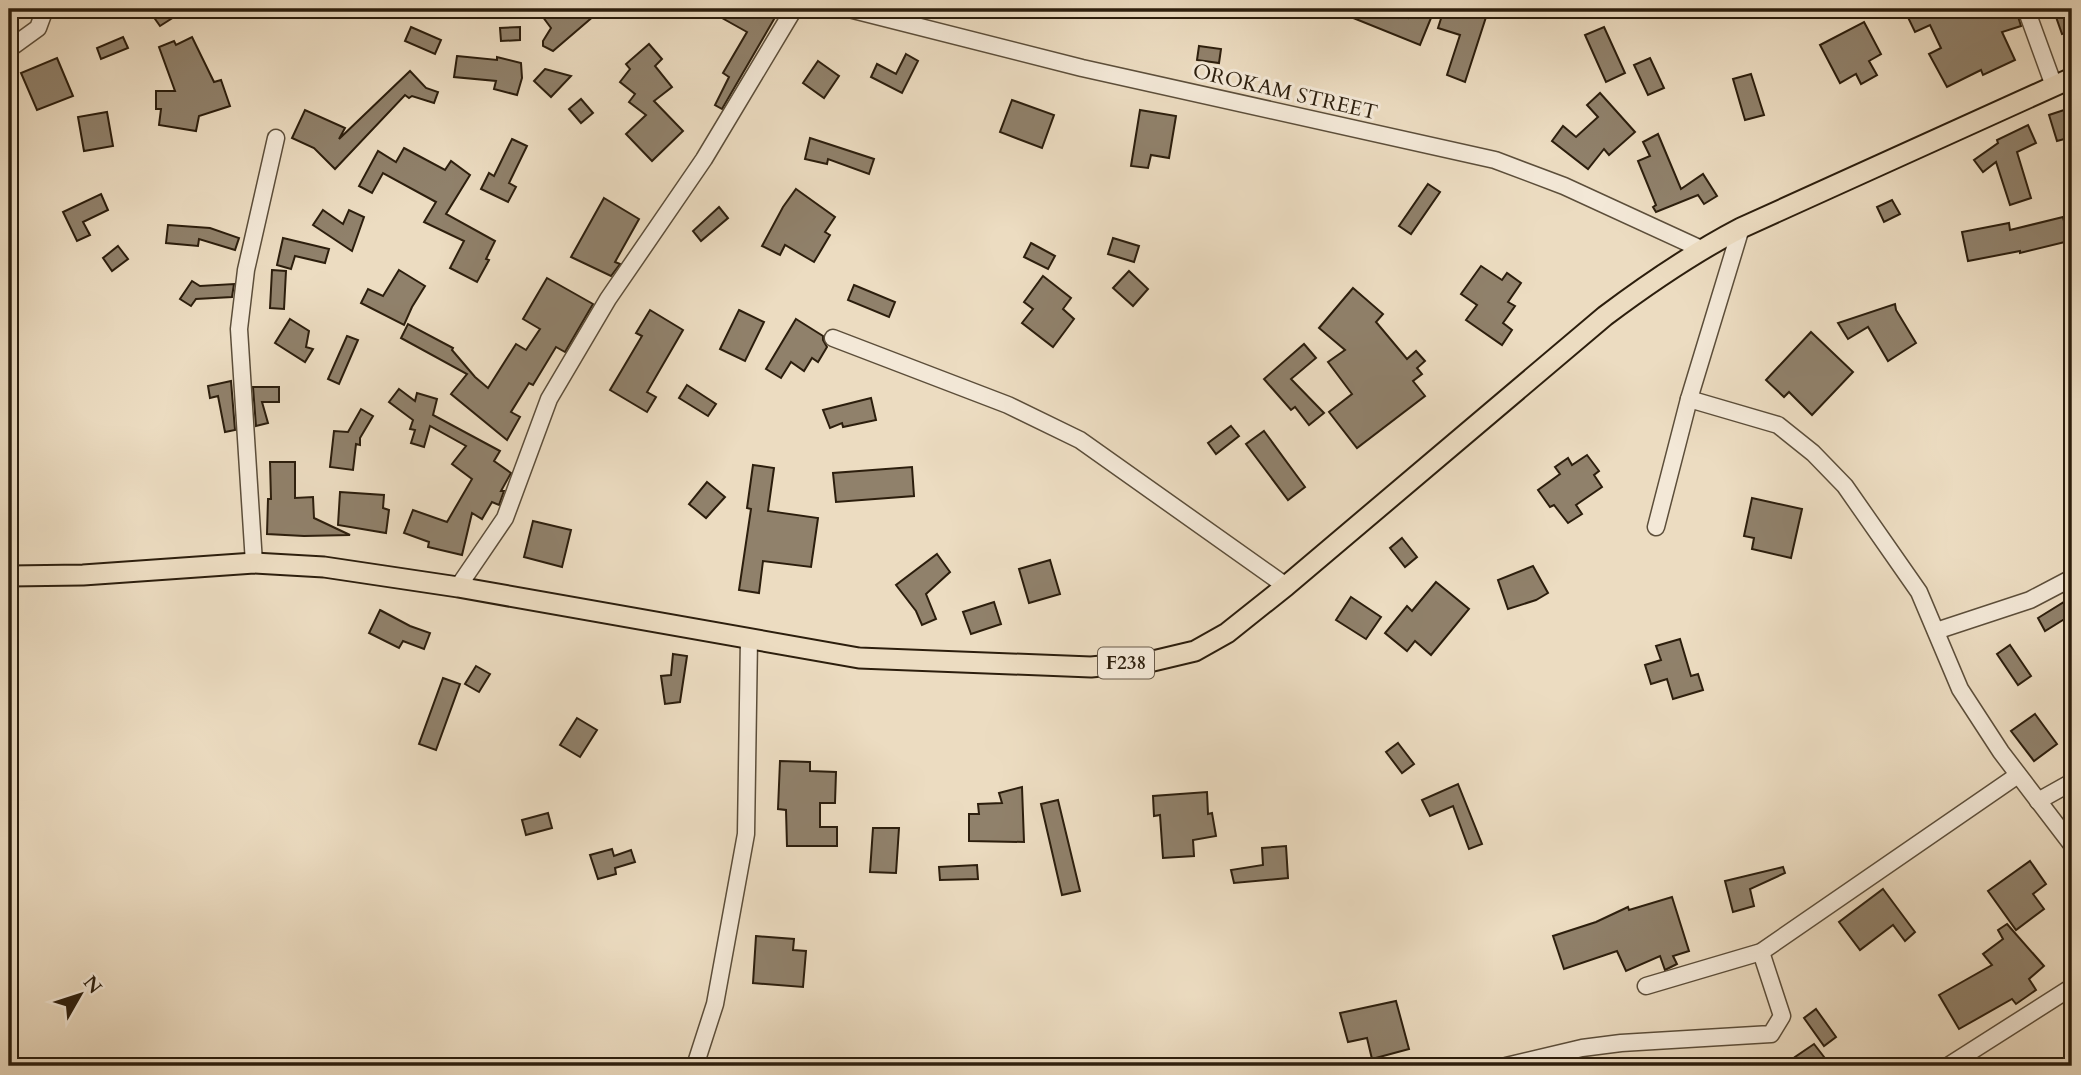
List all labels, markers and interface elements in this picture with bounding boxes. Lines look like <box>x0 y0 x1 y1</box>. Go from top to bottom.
street label: OROKAM STREET <box>1190 57 1380 127</box>
road number: F238 <box>1098 648 1154 678</box>
north arrow <box>46 960 116 1030</box>
text: N <box>77 970 108 1000</box>

